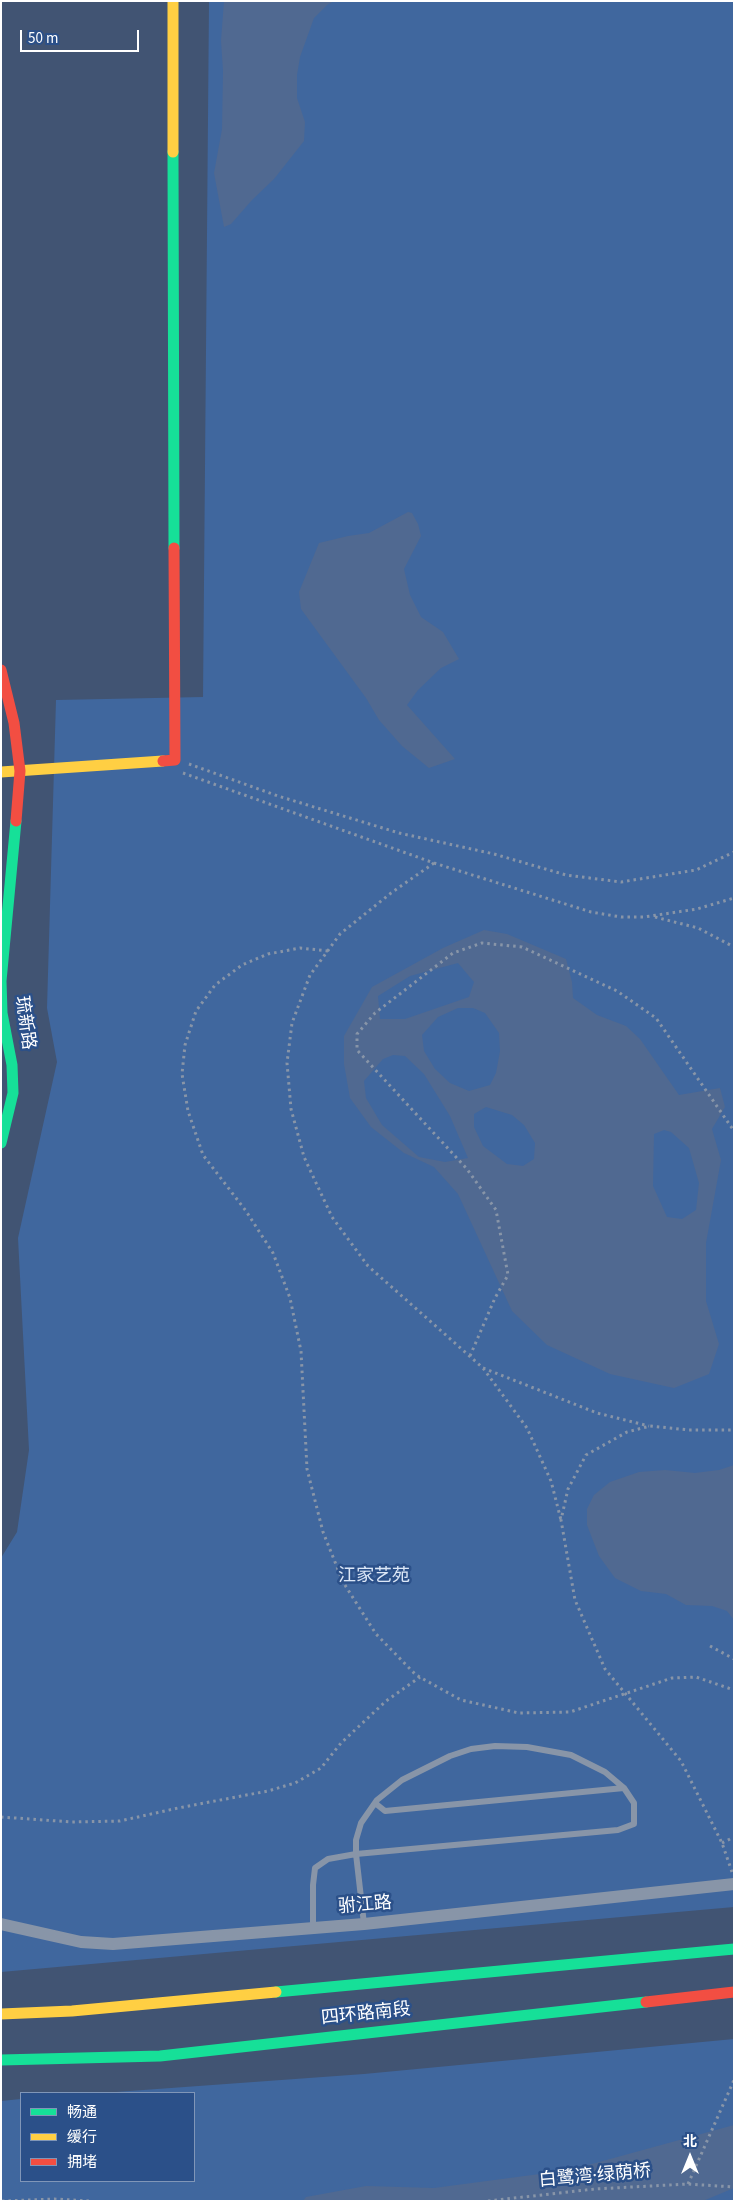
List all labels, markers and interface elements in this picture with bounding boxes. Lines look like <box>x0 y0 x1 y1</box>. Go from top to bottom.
scale bar <box>22 20 141 52</box>
text: 50 m <box>28 28 58 49</box>
street label: 琉新路 <box>10 995 38 1051</box>
park label: 江家艺苑 <box>338 1566 410 1588</box>
street label: 驸江路 <box>337 1893 393 1919</box>
street label: 四环路南段 <box>320 2000 412 2030</box>
legend <box>20 2092 195 2182</box>
text: 畅通 <box>67 2102 97 2123</box>
text: 缓行 <box>67 2127 97 2148</box>
north arrow <box>665 2132 715 2182</box>
text: 北 <box>683 2132 697 2152</box>
text: 拥堵 <box>67 2152 97 2173</box>
street label: 白鹭湾·绿荫桥 <box>538 2161 652 2193</box>

